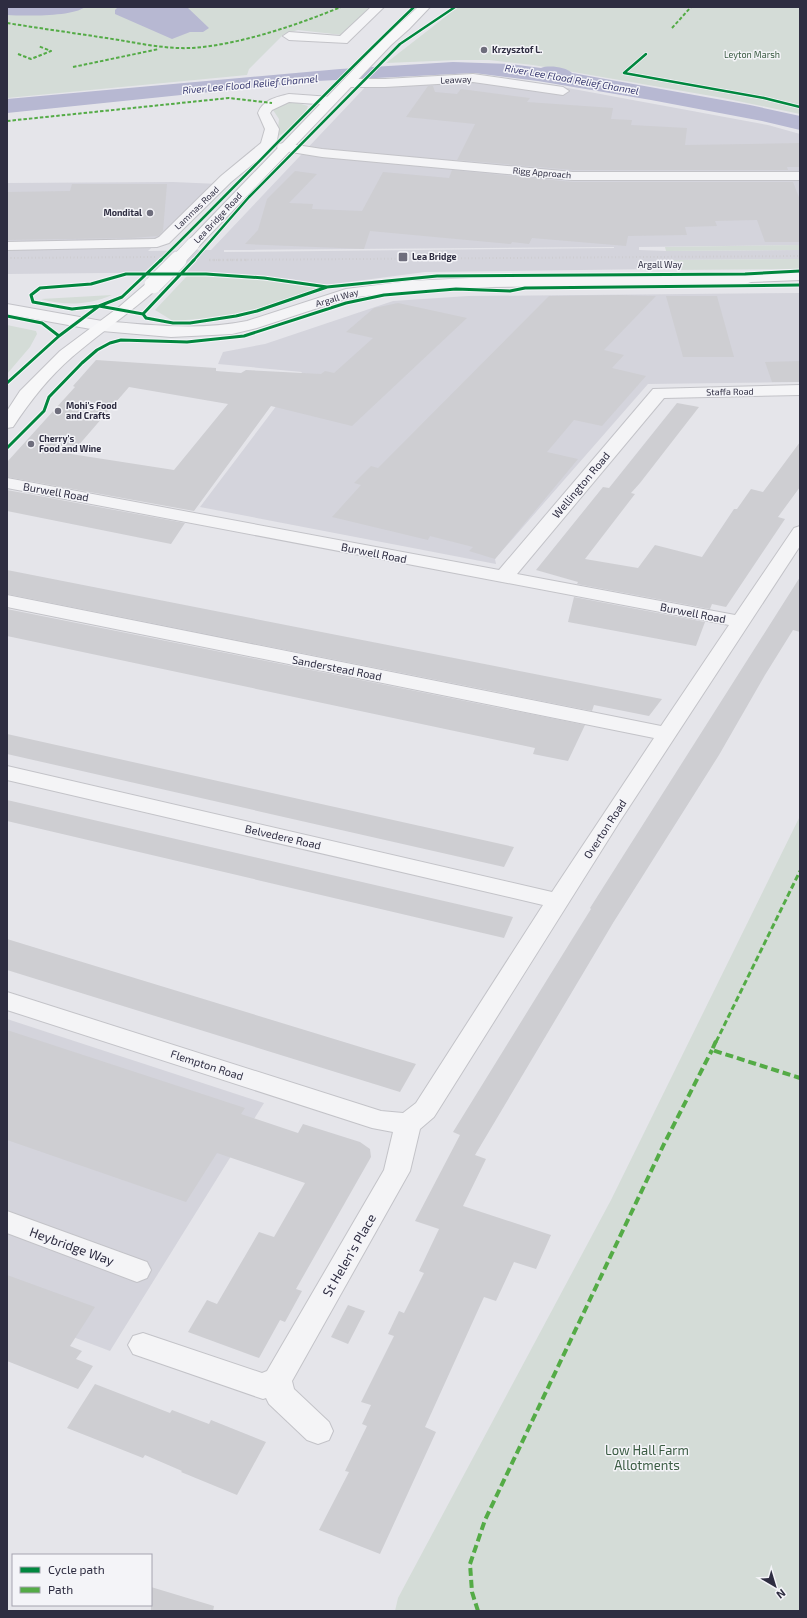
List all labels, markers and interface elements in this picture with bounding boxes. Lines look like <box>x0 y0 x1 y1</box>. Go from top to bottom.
place label: Krzysztof L. <box>492 44 542 56</box>
marker: Krzysztof L. <box>479 45 489 55</box>
park label: Leyton Marsh <box>724 49 780 60</box>
water label: River Lee Flood Relief Channel <box>504 61 640 97</box>
water label: River Lee Flood Relief Channel <box>182 72 318 96</box>
street label: Leaway <box>440 73 472 86</box>
street label: Rigg Approach <box>512 164 572 181</box>
street label: Lammas Road <box>172 184 221 232</box>
street label: Lea Bridge Road <box>191 190 244 245</box>
place label: Mondital <box>103 207 142 218</box>
marker: Mondital <box>145 208 155 218</box>
marker: Lea Bridge <box>397 251 409 263</box>
place label: Lea Bridge <box>412 251 457 262</box>
street label: Argall Way <box>638 259 682 270</box>
street label: Argall Way <box>314 286 360 309</box>
street label: Staffa Road <box>706 386 754 397</box>
place label: Mohi's Food and Crafts <box>66 400 117 421</box>
marker: Mohi's Food and Crafts <box>53 406 63 416</box>
place label: Cherry's Food and Wine <box>39 433 101 454</box>
marker: Cherry's Food and Wine <box>26 439 36 449</box>
street label: Wellington Road <box>549 449 612 520</box>
street label: Burwell Road <box>22 479 90 504</box>
street label: Burwell Road <box>340 540 408 565</box>
street label: Burwell Road <box>659 600 727 625</box>
street label: Sanderstead Road <box>291 652 383 683</box>
street label: Overton Road <box>581 797 629 861</box>
street label: Belvedere Road <box>244 821 322 852</box>
street label: Flempton Road <box>169 1047 245 1082</box>
street label: St Helen's Place <box>319 1211 379 1299</box>
street label: Heybridge Way <box>27 1223 117 1269</box>
park label: Low Hall Farm Allotments <box>605 1442 689 1473</box>
legend <box>12 1554 152 1606</box>
text: Cycle path <box>48 1562 105 1576</box>
north arrow <box>755 1566 795 1606</box>
text: Path <box>48 1582 73 1596</box>
text: N <box>774 1587 789 1602</box>

